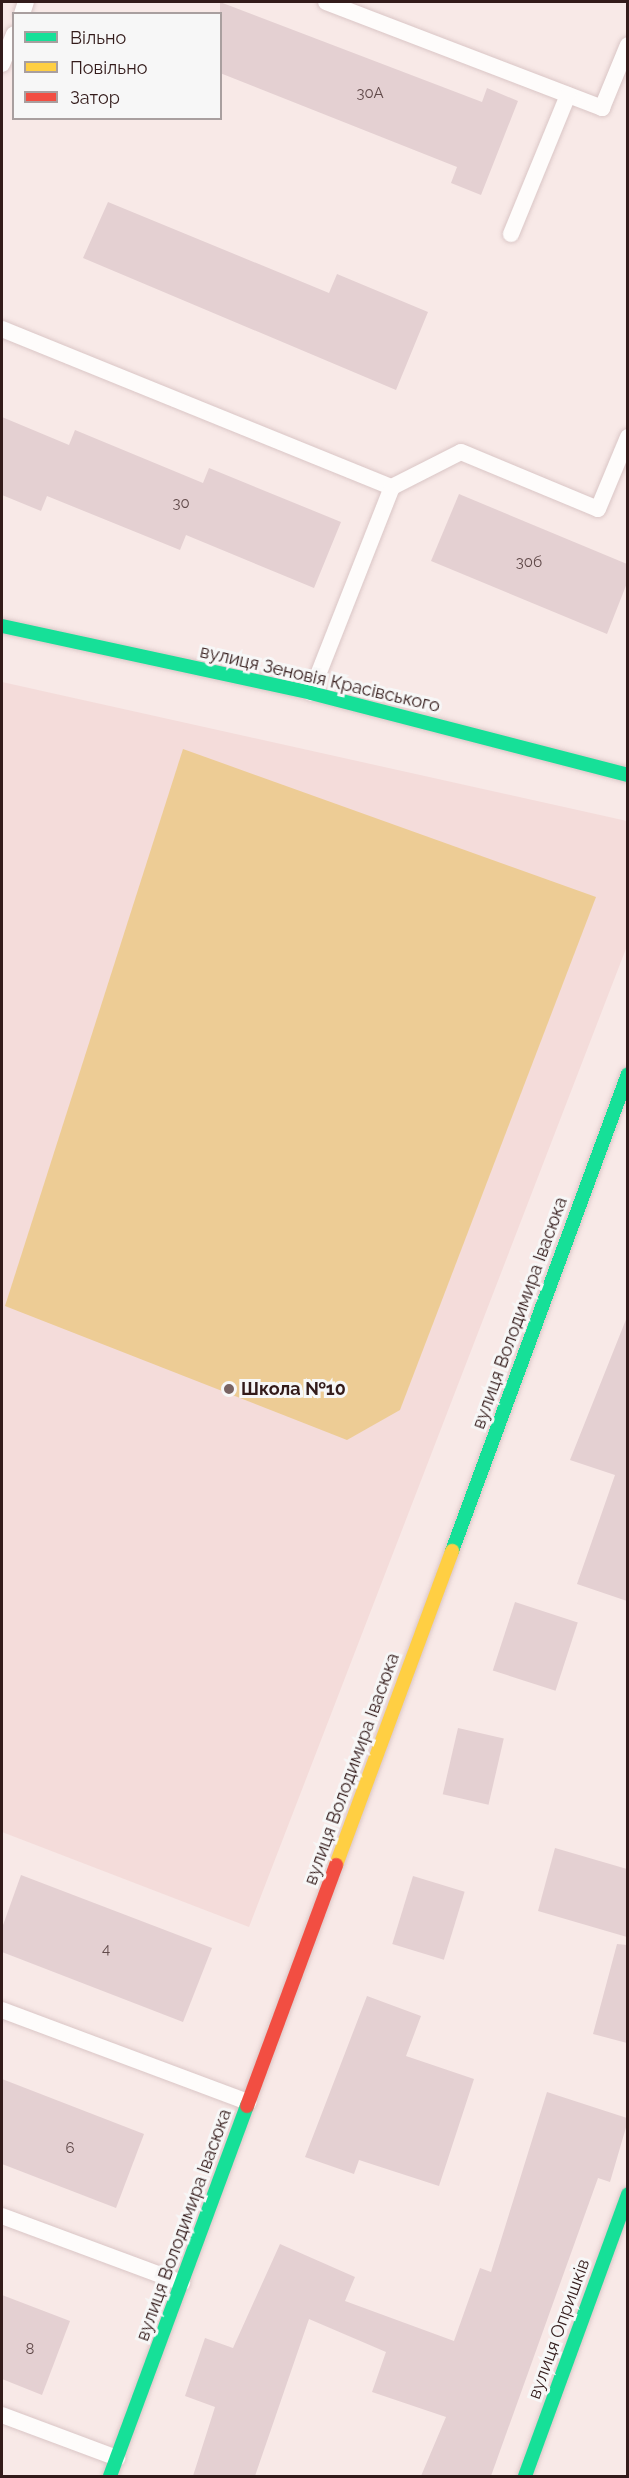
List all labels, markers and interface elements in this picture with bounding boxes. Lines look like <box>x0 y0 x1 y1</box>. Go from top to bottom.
legend <box>12 12 222 120</box>
text: Вільно <box>70 27 126 48</box>
text: Повільно <box>70 57 147 78</box>
house number: 30А <box>356 85 384 103</box>
text: Затор <box>70 87 120 108</box>
house number: 30 <box>172 495 190 513</box>
house number: 30б <box>516 554 542 572</box>
street label: вулиця Зеновія Красівського <box>198 641 442 717</box>
street label: вулиця Володимира Івасюка <box>468 1194 572 1432</box>
place label: Школа №10 <box>241 1378 346 1400</box>
marker: Школа №10 <box>222 1382 236 1396</box>
street label: вулиця Володимира Івасюка <box>300 1650 404 1888</box>
house number: 4 <box>102 1941 110 1959</box>
street label: вулиця Володимира Івасюка <box>132 2106 236 2344</box>
house number: 6 <box>65 2140 75 2158</box>
street label: вулиця Опришків <box>524 2256 594 2402</box>
house number: 8 <box>26 2341 34 2359</box>

